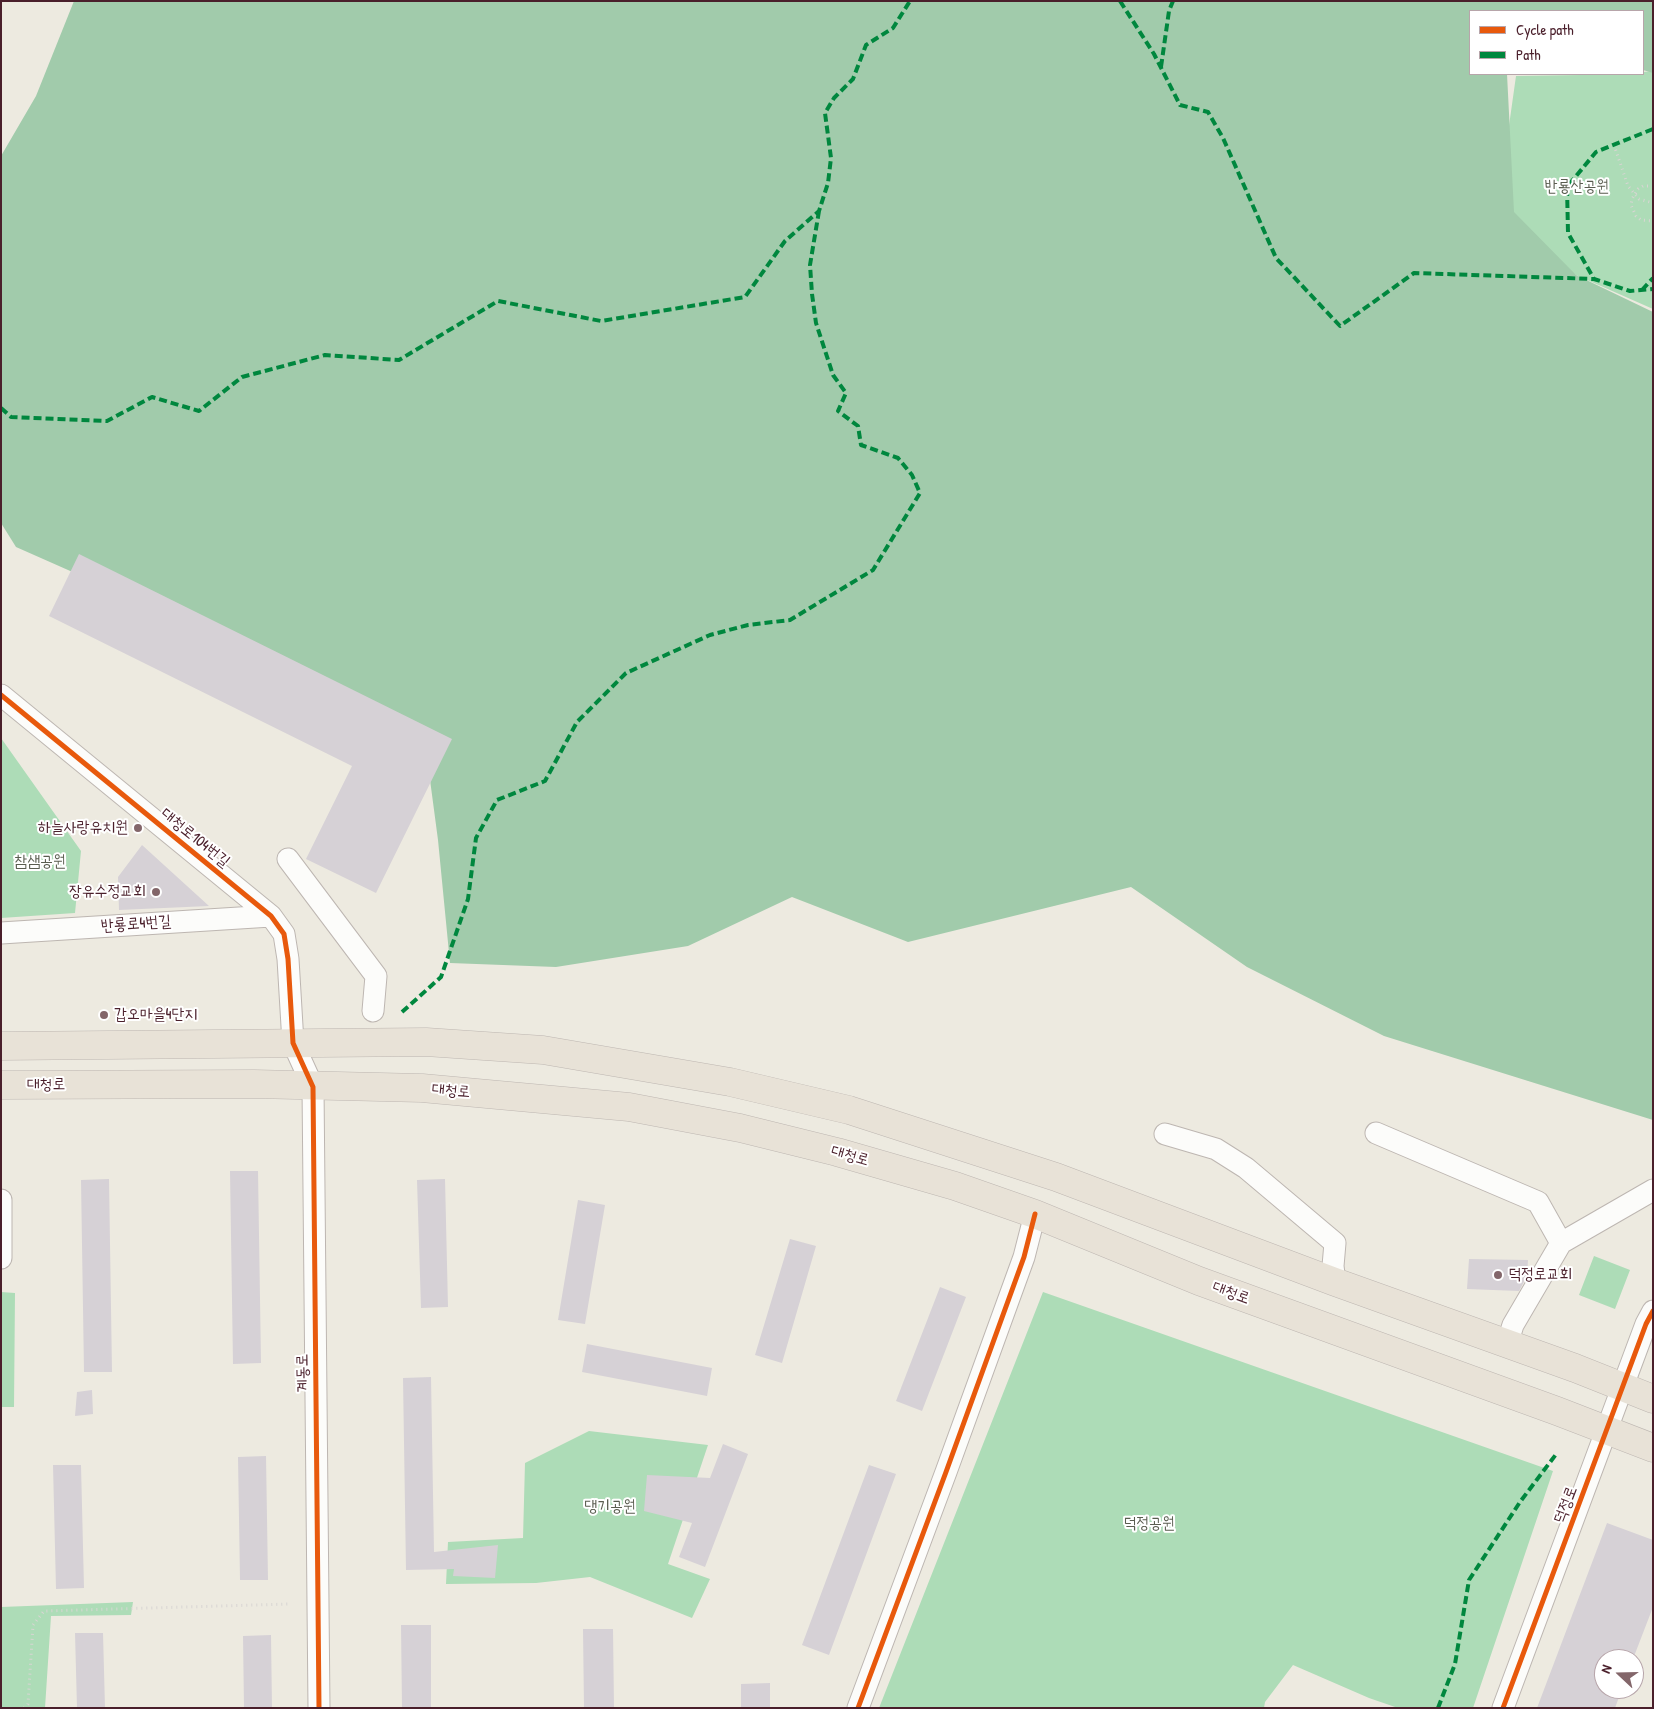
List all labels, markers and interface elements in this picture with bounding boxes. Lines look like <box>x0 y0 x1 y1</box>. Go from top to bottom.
legend <box>1469 10 1644 75</box>
text: Cycle path <box>1516 19 1574 40</box>
text: Path <box>1516 44 1541 65</box>
park label: 반룡산공원 <box>1545 177 1609 197</box>
street label: 대청로104번길 <box>157 804 233 872</box>
place label: 하늘사랑유치원 <box>38 818 128 838</box>
marker: 하늘사랑유치원 <box>132 822 144 834</box>
park label: 참샘공원 <box>14 852 66 872</box>
place label: 장유수정교회 <box>69 882 146 902</box>
marker: 장유수정교회 <box>150 886 162 898</box>
street label: 반룡로4번길 <box>100 912 172 936</box>
place label: 갑오마을4단지 <box>114 1005 197 1025</box>
marker: 갑오마을4단지 <box>98 1009 110 1021</box>
street label: 대청로 <box>27 1075 65 1095</box>
street label: 대청로 <box>431 1080 471 1102</box>
street label: 대청로 <box>829 1141 871 1171</box>
place label: 덕정로교회 <box>1508 1265 1572 1285</box>
marker: 덕정로교회 <box>1492 1269 1504 1281</box>
street label: 대청로 <box>1210 1277 1252 1309</box>
street label: 계동로 <box>293 1354 313 1392</box>
street label: 덕정로 <box>1550 1484 1582 1526</box>
park label: 댕기공원 <box>584 1497 636 1517</box>
park label: 덕정공원 <box>1123 1514 1175 1534</box>
north arrow <box>1594 1649 1644 1699</box>
text: N <box>1595 1662 1616 1676</box>

